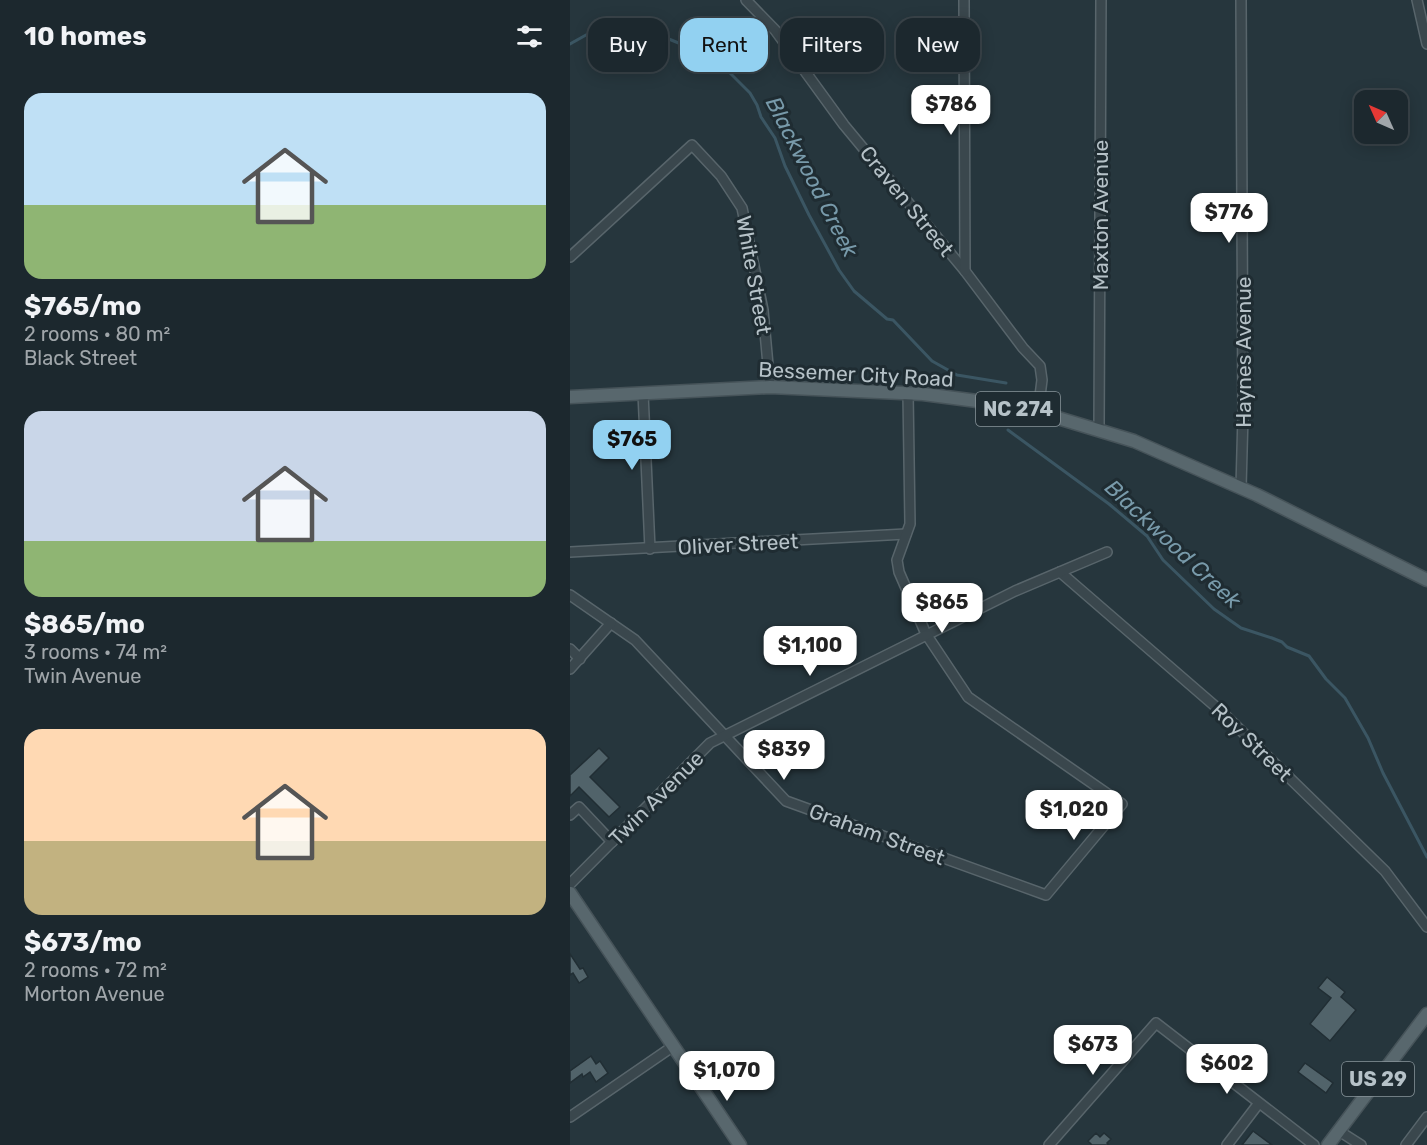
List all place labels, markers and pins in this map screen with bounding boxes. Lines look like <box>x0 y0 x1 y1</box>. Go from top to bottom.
pin: $786 <box>915 85 987 136</box>
pin: $776 <box>1193 193 1265 244</box>
pin: $765 <box>596 420 668 471</box>
pin: $865 <box>906 583 978 634</box>
pin: $1,100 <box>761 626 859 677</box>
pin: $839 <box>748 730 820 781</box>
pin: $1,020 <box>1025 790 1123 841</box>
pin: $673 <box>1057 1025 1129 1076</box>
pin: $602 <box>1191 1044 1263 1095</box>
pin: $1,070 <box>678 1051 776 1102</box>

